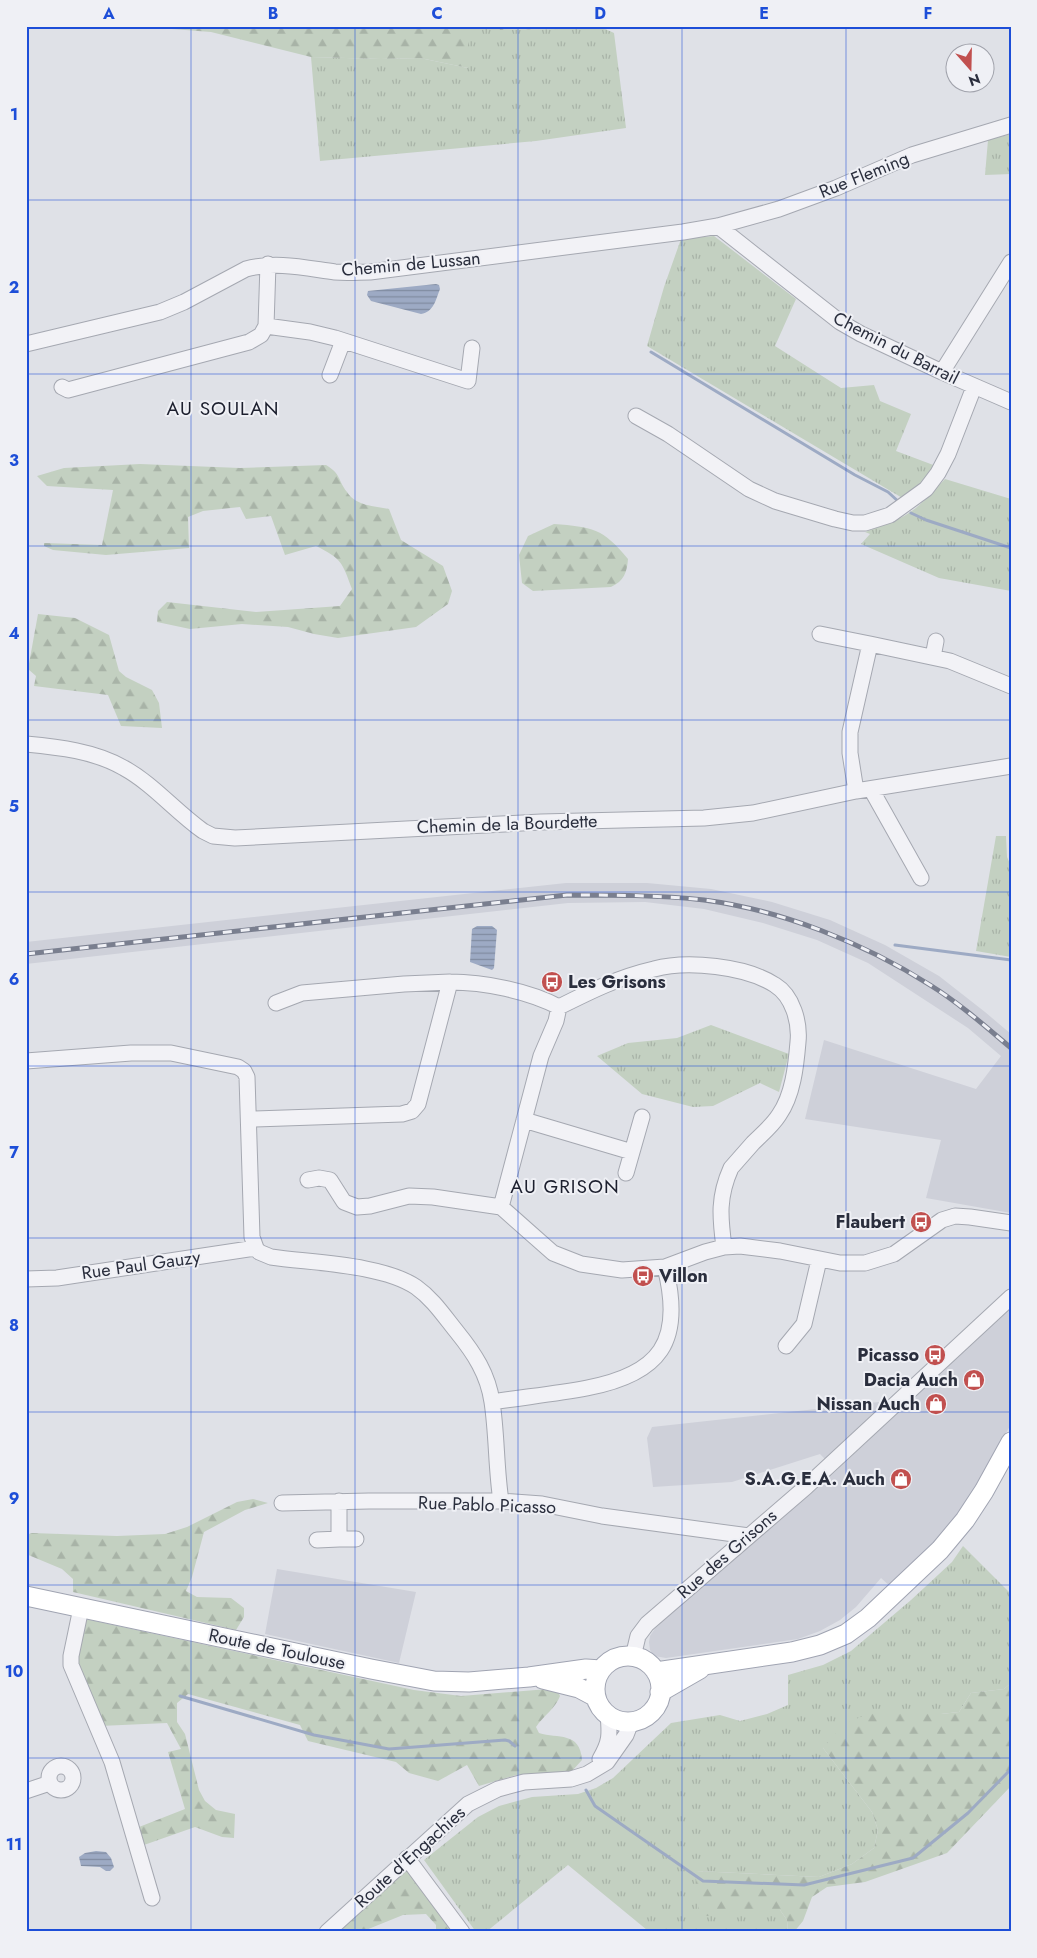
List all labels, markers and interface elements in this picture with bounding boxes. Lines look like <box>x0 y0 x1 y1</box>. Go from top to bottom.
text: A <box>102 2 115 25</box>
text: B <box>268 2 278 25</box>
text: C <box>431 2 443 25</box>
text: D <box>594 2 606 25</box>
text: E <box>759 2 769 25</box>
text: F <box>924 2 932 25</box>
north arrow <box>944 42 994 92</box>
text: N <box>966 69 983 92</box>
text: 1 <box>10 103 18 126</box>
street label: Rue Fleming <box>815 145 913 205</box>
street label: Chemin de Lussan <box>340 245 482 283</box>
text: 2 <box>9 276 19 299</box>
street label: Chemin du Barrail <box>829 305 963 391</box>
district label: AU SOULAN <box>167 395 279 422</box>
text: 3 <box>9 449 19 472</box>
text: 4 <box>8 622 20 645</box>
text: 5 <box>9 795 19 818</box>
street label: Chemin de la Bourdette <box>416 808 598 840</box>
text: 6 <box>9 968 19 991</box>
place label: Les Grisons <box>568 969 666 995</box>
bus stop icon: Les Grisons <box>540 970 564 994</box>
text: 7 <box>9 1141 19 1164</box>
district label: AU GRISON <box>510 1173 620 1200</box>
place label: Flaubert <box>836 1209 905 1235</box>
bus stop icon: Flaubert <box>909 1210 933 1234</box>
street label: Rue Paul Gauzy <box>80 1244 202 1286</box>
place label: Villon <box>658 1263 708 1289</box>
bus stop icon: Villon <box>631 1264 655 1288</box>
text: 8 <box>9 1314 19 1337</box>
place label: Picasso <box>857 1342 919 1368</box>
bus stop icon: Picasso <box>923 1343 947 1367</box>
place label: Dacia Auch <box>864 1367 958 1393</box>
shop icon: Dacia Auch <box>962 1368 986 1392</box>
place label: Nissan Auch <box>817 1391 920 1417</box>
shop icon: Nissan Auch <box>924 1392 948 1416</box>
place label: S.A.G.E.A. Auch <box>745 1466 885 1492</box>
shop icon: S.A.G.E.A. Auch <box>889 1467 913 1491</box>
text: 9 <box>9 1487 19 1510</box>
street label: Rue Pablo Picasso <box>418 1490 557 1520</box>
street label: Rue des Grisons <box>671 1503 783 1605</box>
street label: Route de Toulouse <box>206 1622 348 1676</box>
text: 10 <box>5 1660 23 1683</box>
street label: Route d'Engachies <box>349 1800 471 1914</box>
text: 11 <box>6 1833 22 1856</box>

